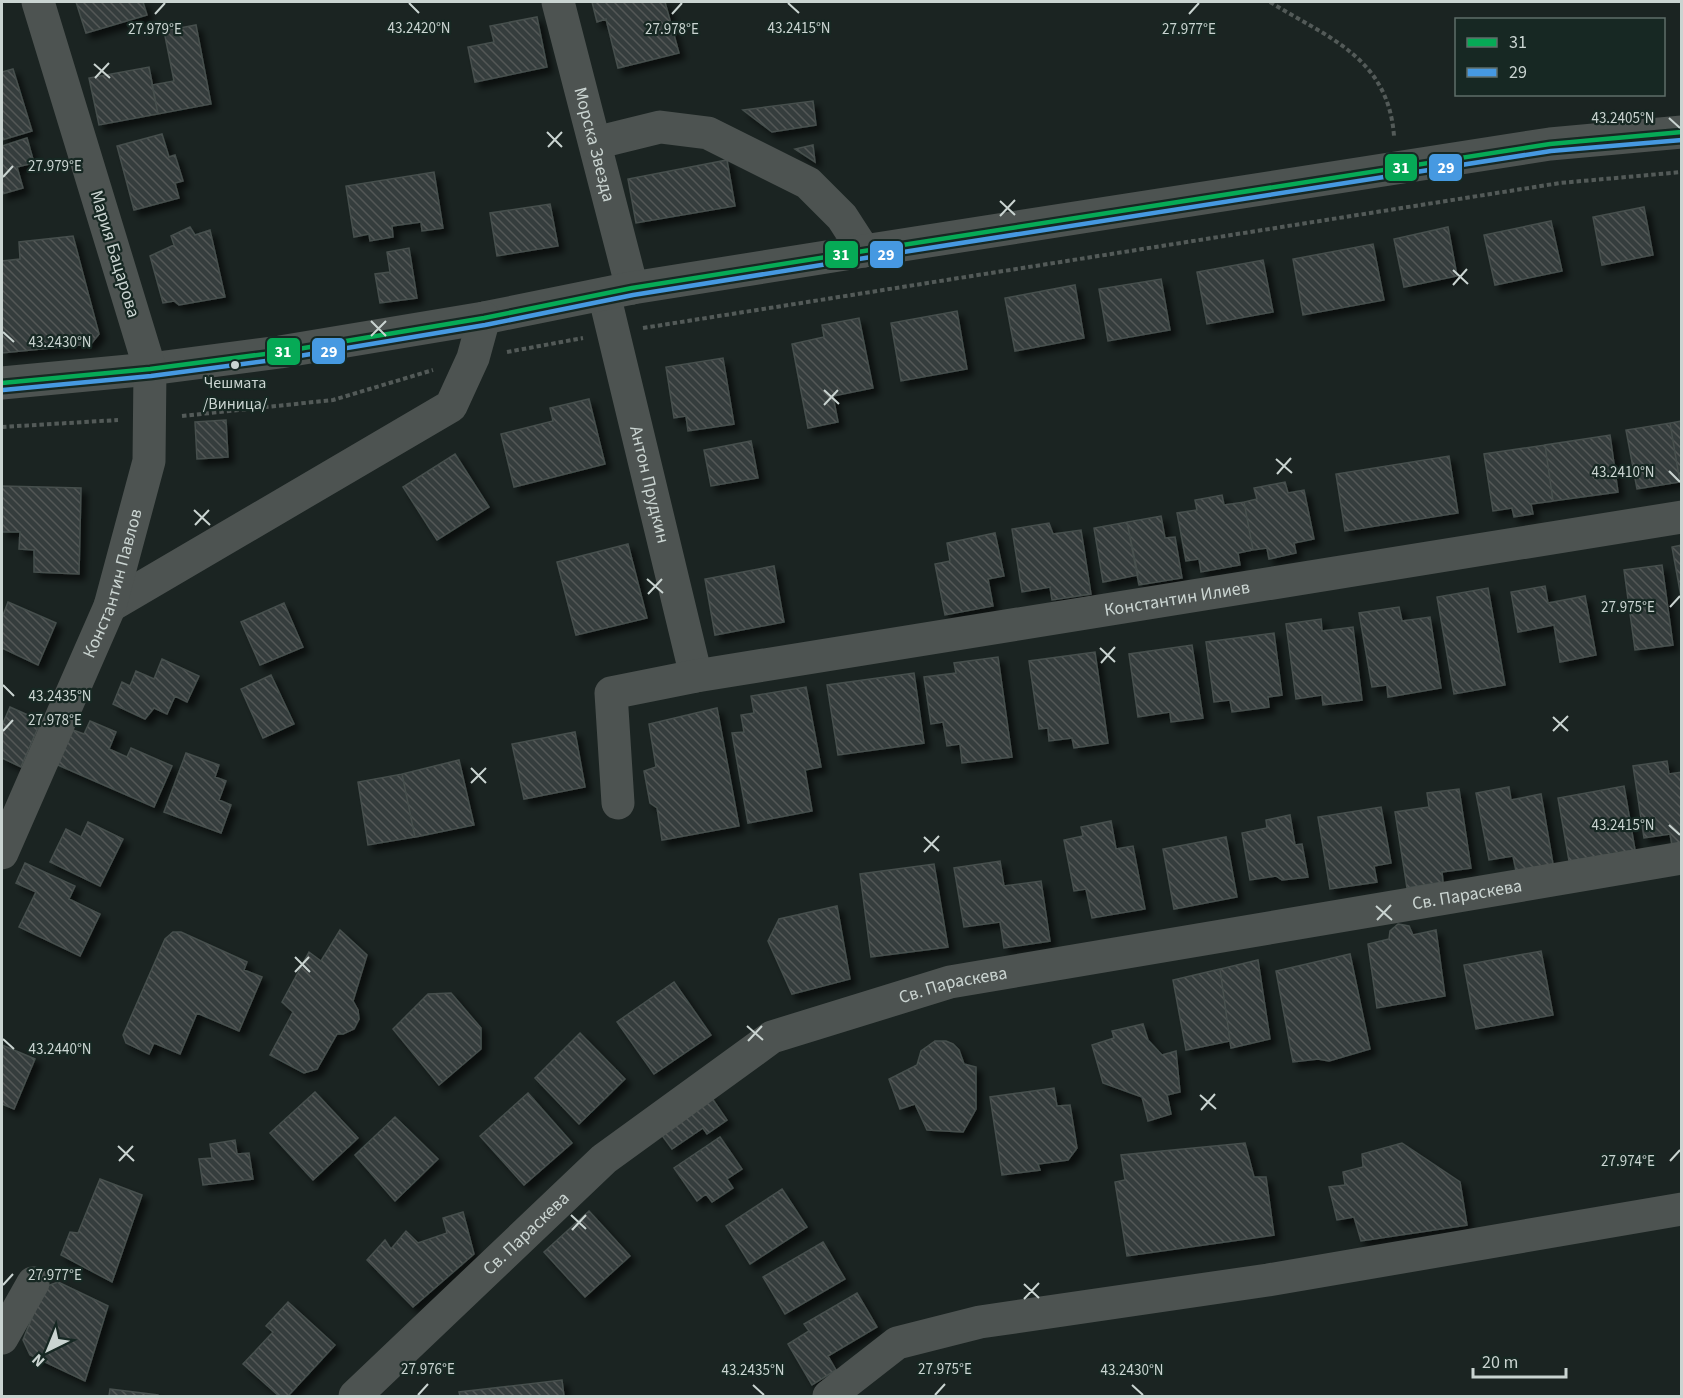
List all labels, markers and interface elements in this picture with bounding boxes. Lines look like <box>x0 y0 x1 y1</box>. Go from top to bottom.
text: 43.2420°N <box>387 18 451 39</box>
text: 43.2415°N <box>767 18 831 39</box>
legend <box>1455 18 1665 96</box>
text: 27.979°E <box>128 19 182 40</box>
text: 27.978°E <box>645 19 699 40</box>
text: 27.977°E <box>1162 19 1216 40</box>
text: 31 <box>1509 30 1527 55</box>
text: 29 <box>1509 60 1527 85</box>
street label: Морска Звезда <box>568 84 622 204</box>
text: 43.2405°N <box>1591 108 1655 129</box>
line badge: 31 <box>1384 153 1418 182</box>
line badge: 29 <box>1428 153 1463 182</box>
text: 27.979°E <box>28 156 82 177</box>
text: 31 <box>1393 157 1409 179</box>
text: 29 <box>1438 157 1454 179</box>
street label: Мария Бацарова <box>84 187 146 321</box>
line badge: 31 <box>824 240 859 269</box>
line badge: 29 <box>869 240 904 269</box>
text: 31 <box>833 244 849 266</box>
text: 29 <box>878 244 894 266</box>
text: 43.2430°N <box>28 332 92 353</box>
line badge: 31 <box>266 337 301 366</box>
line badge: 29 <box>311 337 346 365</box>
text: 31 <box>275 341 291 363</box>
text: 29 <box>321 341 337 363</box>
marker: Чешмата /Виница/ <box>229 359 241 371</box>
place label: Чешмата /Виница/ <box>203 372 268 415</box>
street label: Антон Прудкин <box>624 423 676 546</box>
text: 43.2410°N <box>1591 462 1655 483</box>
street label: Константин Павлов <box>76 506 148 662</box>
street label: Константин Илиев <box>1102 574 1252 623</box>
text: 27.975°E <box>1601 597 1655 618</box>
text: 43.2435°N <box>28 686 92 707</box>
text: 27.978°E <box>28 710 82 731</box>
text: 43.2415°N <box>1591 815 1655 836</box>
street label: Св. Параскева <box>1410 873 1524 916</box>
street label: Св. Параскева <box>895 960 1009 1010</box>
text: 43.2440°N <box>28 1039 92 1060</box>
text: 27.974°E <box>1601 1151 1655 1172</box>
street label: Св. Параскева <box>477 1186 575 1281</box>
text: 27.977°E <box>28 1265 82 1286</box>
north arrow <box>18 1320 78 1380</box>
scale bar <box>1473 1341 1566 1379</box>
text: N <box>27 1349 50 1372</box>
text: 20 m <box>1482 1350 1518 1375</box>
text: 27.976°E <box>401 1359 455 1380</box>
text: 27.975°E <box>918 1359 972 1380</box>
text: 43.2435°N <box>721 1360 785 1381</box>
text: 43.2430°N <box>1100 1360 1164 1381</box>

